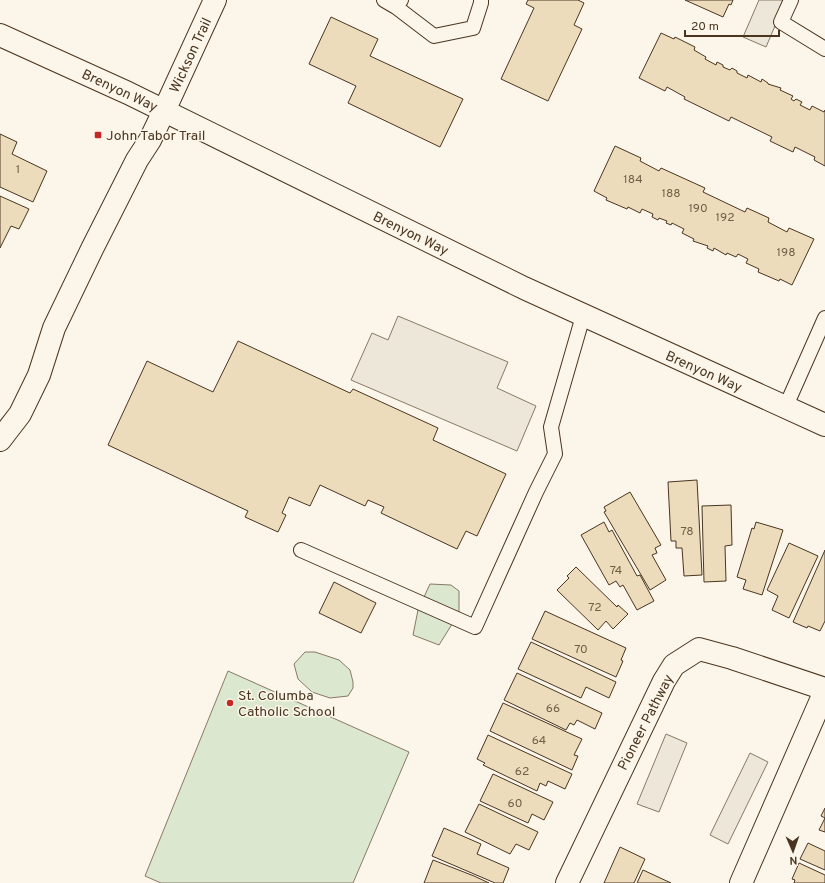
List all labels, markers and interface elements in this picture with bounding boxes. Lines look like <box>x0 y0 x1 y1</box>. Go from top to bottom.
scale bar <box>685 12 779 38</box>
street label: Wickson Trail <box>167 15 216 96</box>
text: 20 m <box>691 19 719 35</box>
street label: Brenyon Way <box>79 66 160 116</box>
place label: John Tabor Trail <box>106 128 205 145</box>
marker: John Tabor Trail <box>93 130 103 140</box>
house number: 1 <box>16 162 20 178</box>
house number: 184 <box>623 172 643 188</box>
house number: 188 <box>661 186 681 202</box>
house number: 190 <box>688 201 708 217</box>
street label: Brenyon Way <box>370 209 451 260</box>
house number: 192 <box>716 210 734 226</box>
house number: 198 <box>777 245 795 261</box>
street label: Brenyon Way <box>662 348 744 397</box>
house number: 78 <box>680 524 694 540</box>
house number: 74 <box>610 563 622 579</box>
house number: 72 <box>588 600 602 616</box>
house number: 70 <box>574 642 588 658</box>
street label: Pioneer Pathway <box>615 672 678 774</box>
place label: St. Columba Catholic School <box>238 688 335 721</box>
marker: St. Columba Catholic School <box>225 698 235 708</box>
house number: 66 <box>546 701 560 717</box>
house number: 64 <box>532 733 546 749</box>
house number: 62 <box>515 764 529 780</box>
house number: 60 <box>508 796 522 812</box>
north arrow <box>773 831 813 871</box>
text: N <box>789 853 798 867</box>

